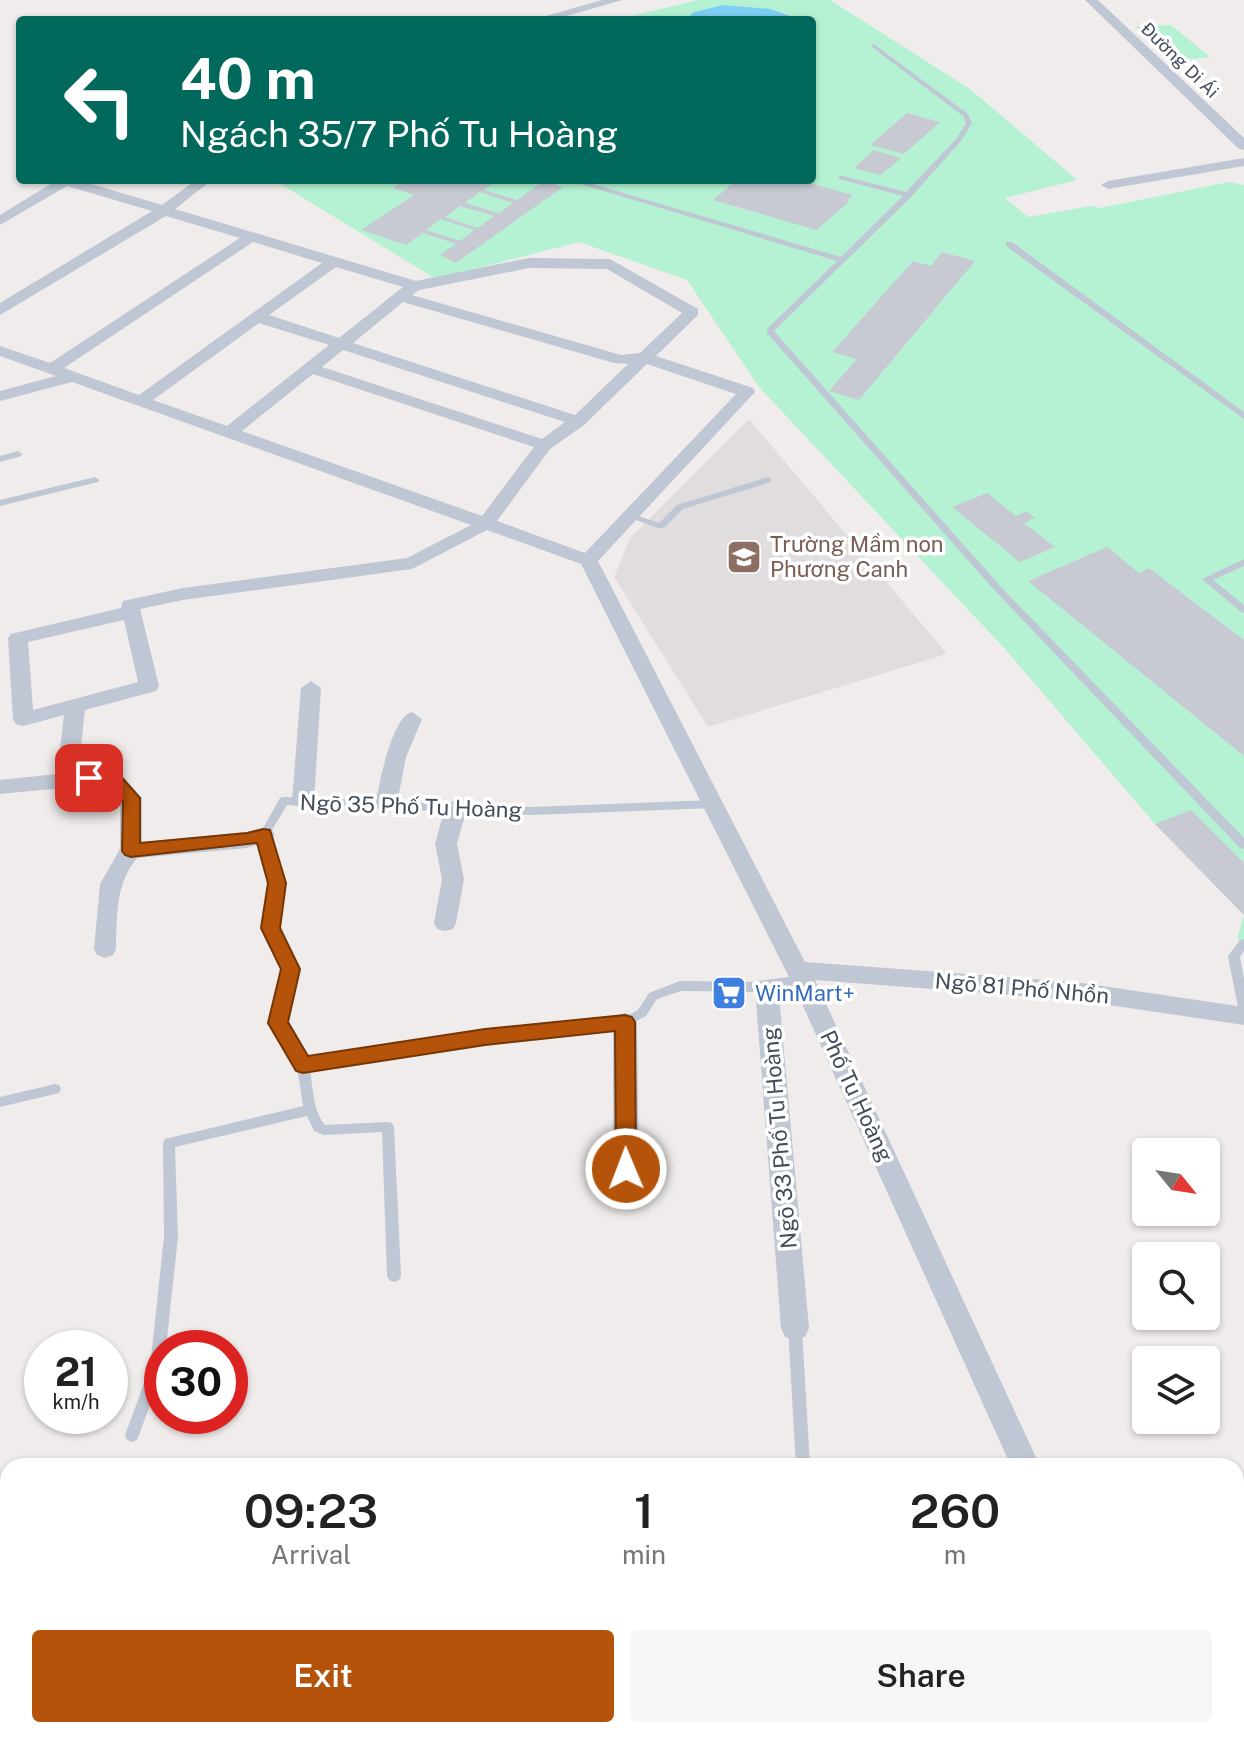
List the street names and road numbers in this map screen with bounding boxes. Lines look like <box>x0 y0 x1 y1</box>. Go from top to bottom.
street label: Đường Di Ái <box>1137 17 1224 102</box>
street label: Ngõ 35 Phố Tu Hoàng <box>299 789 523 823</box>
street label: Ngõ 81 Phố Nhổn <box>934 967 1110 1009</box>
street label: Ngõ 33 Phố Tu Hoàng <box>756 1026 802 1250</box>
street label: Phố Tu Hoàng <box>815 1026 899 1166</box>

